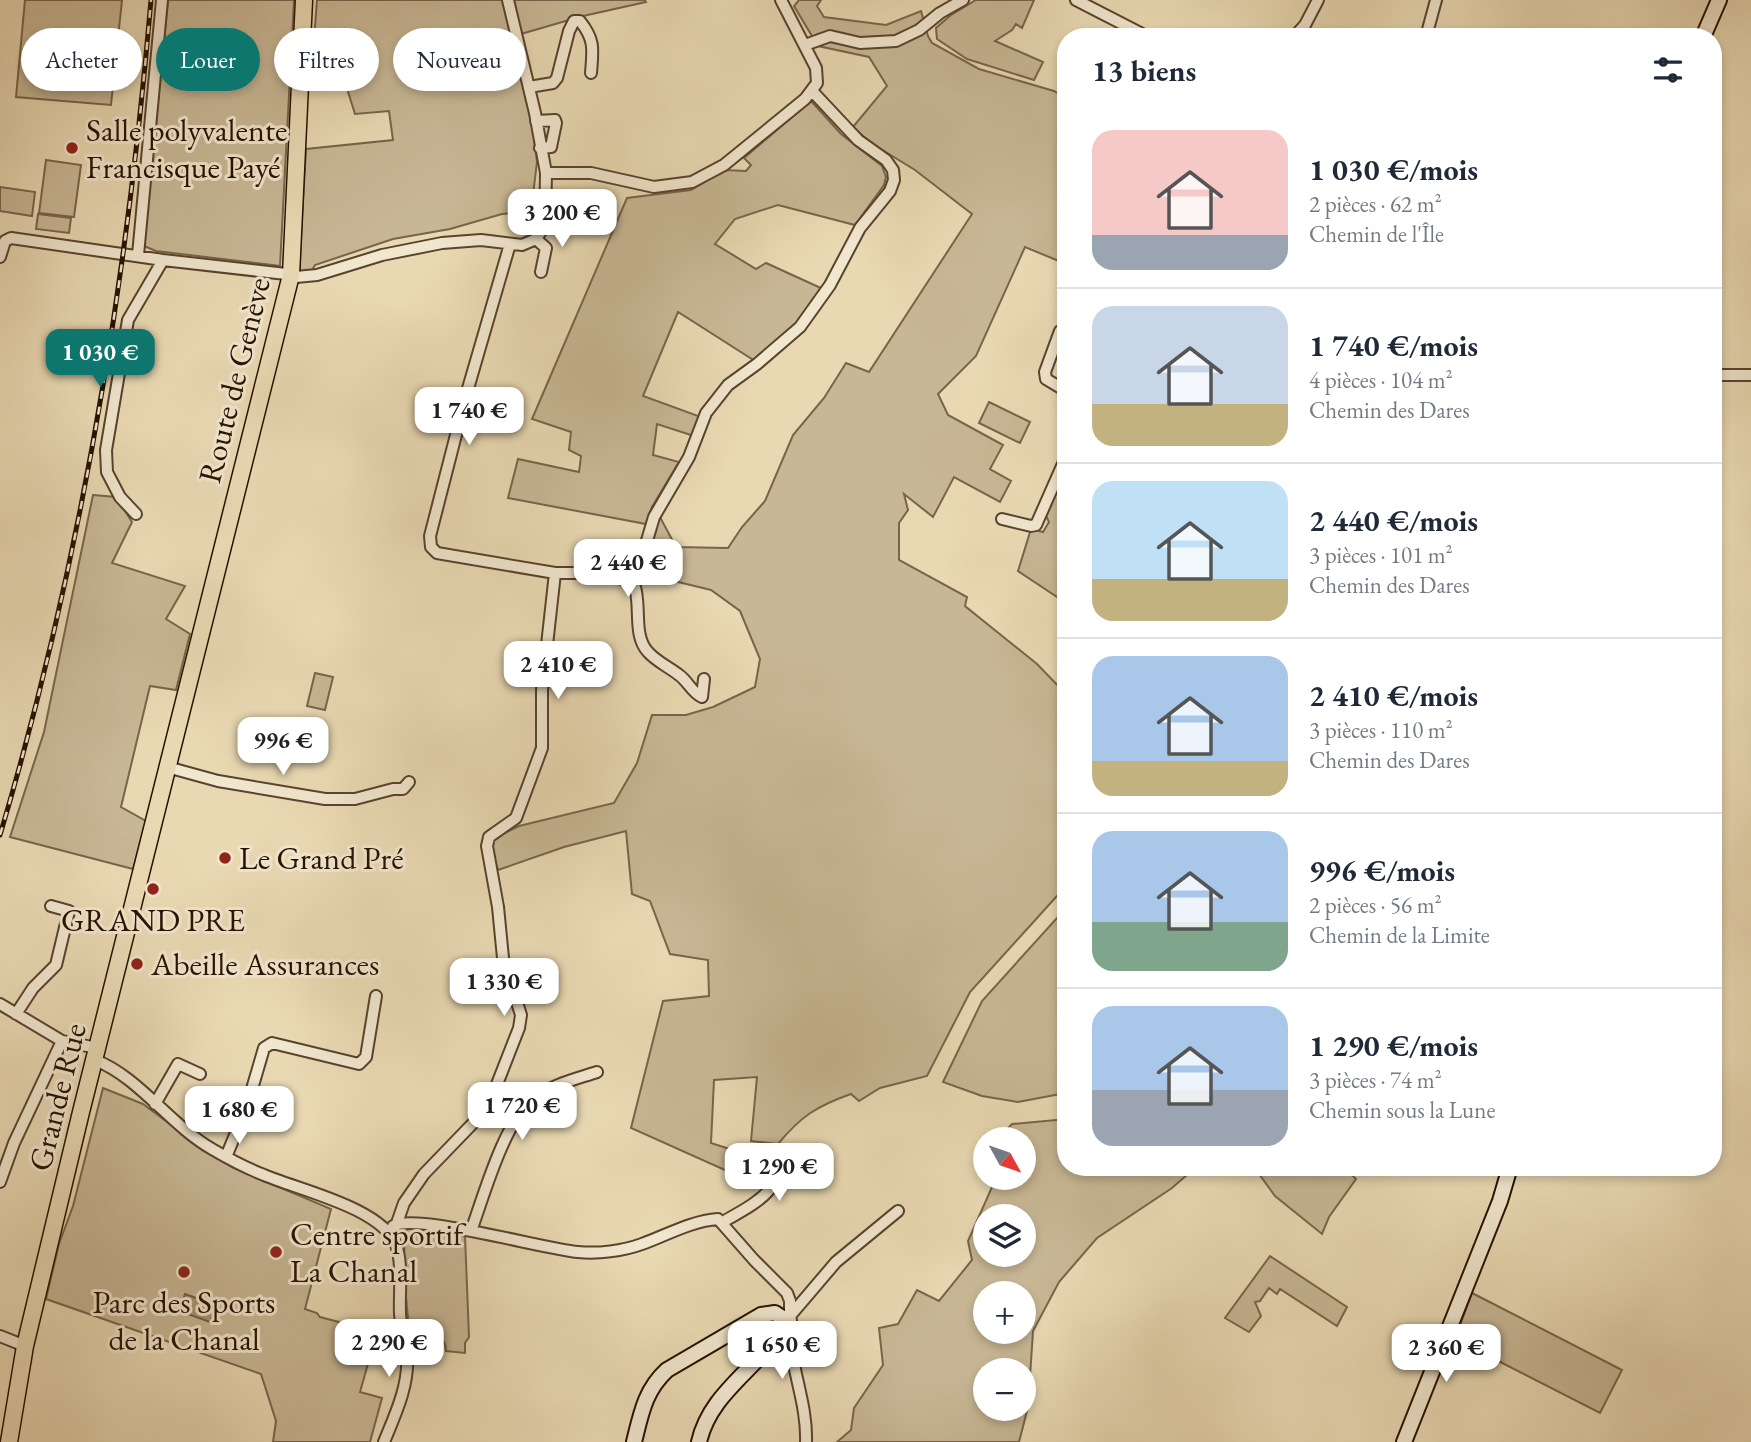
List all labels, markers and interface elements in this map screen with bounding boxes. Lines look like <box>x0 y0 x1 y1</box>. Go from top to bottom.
chip: Acheter <box>21 28 142 91</box>
chip: Louer <box>156 28 260 91</box>
chip: Filtres <box>274 28 379 91</box>
chip: Nouveau <box>393 28 526 91</box>
text: 13 biens <box>1092 51 1196 90</box>
icon: filters <box>1649 51 1687 89</box>
place label: Salle polyvalente Francisque Payé <box>86 109 287 188</box>
marker: Salle polyvalente Francisque Payé <box>64 140 80 156</box>
text: 1 030 €/mois <box>1309 150 1478 189</box>
icon: home <box>1148 158 1232 242</box>
text: 2 pièces · 62 m² <box>1309 189 1442 219</box>
pin: 3 200 € <box>497 190 627 249</box>
text: 3 200 € <box>524 197 600 227</box>
text: Chemin de l'Île <box>1309 219 1444 249</box>
street label: Route de Genève <box>188 273 280 487</box>
text: 1 740 €/mois <box>1309 326 1478 365</box>
pin: 1 030 € <box>35 330 165 389</box>
icon: home <box>1148 334 1232 418</box>
text: 1 030 € <box>62 337 138 367</box>
text: 4 pièces · 104 m² <box>1309 365 1453 395</box>
pin: 1 740 € <box>404 388 534 447</box>
text: 1 740 € <box>431 395 507 425</box>
text: Chemin des Dares <box>1309 395 1470 425</box>
text: 2 440 €/mois <box>1309 501 1478 540</box>
icon: home <box>1148 509 1232 593</box>
pin: 2 440 € <box>563 540 693 599</box>
text: 3 pièces · 101 m² <box>1309 540 1453 570</box>
text: 2 440 € <box>590 547 666 577</box>
text: Chemin des Dares <box>1309 570 1470 600</box>
pin: 2 410 € <box>493 642 623 701</box>
text: 2 410 € <box>520 649 596 679</box>
text: 2 410 €/mois <box>1309 676 1478 715</box>
icon: home <box>1148 684 1232 768</box>
text: 3 pièces · 110 m² <box>1309 715 1453 745</box>
pin: 996 € <box>234 718 332 777</box>
text: 996 € <box>254 725 312 755</box>
text: Chemin des Dares <box>1309 745 1470 775</box>
place label: Le Grand Pré <box>239 837 404 879</box>
marker: Le Grand Pré <box>217 850 233 866</box>
text: 996 €/mois <box>1309 851 1455 890</box>
icon: home <box>1148 859 1232 943</box>
marker: GRAND PRE <box>145 881 161 897</box>
text: 2 pièces · 56 m² <box>1309 890 1442 920</box>
place label: GRAND PRE <box>61 899 245 941</box>
text: Chemin de la Limite <box>1309 920 1490 950</box>
place label: Abeille Assurances <box>150 943 379 985</box>
marker: Abeille Assurances <box>129 956 145 972</box>
pin: 1 330 € <box>439 958 569 1018</box>
text: 1 330 € <box>466 966 542 996</box>
street label: Grande Rue <box>18 1019 96 1175</box>
text: 1 290 €/mois <box>1309 1026 1478 1065</box>
icon: home <box>1148 1034 1232 1118</box>
text: 3 pièces · 74 m² <box>1309 1065 1442 1095</box>
pin: 1 720 € <box>457 1082 587 1142</box>
pin: 1 680 € <box>174 1086 304 1146</box>
text: 1 720 € <box>484 1090 560 1120</box>
text: 1 680 € <box>201 1094 277 1124</box>
text: Chemin sous la Lune <box>1309 1095 1495 1125</box>
north arrow <box>973 1127 1036 1190</box>
map controls <box>973 1127 1036 1421</box>
pin: 1 290 € <box>714 1144 844 1203</box>
text: 1 290 € <box>741 1151 817 1181</box>
button: layers <box>973 1204 1036 1267</box>
place label: Centre sportif La Chanal <box>290 1213 467 1292</box>
marker: Centre sportif La Chanal <box>268 1244 284 1260</box>
marker: Parc des Sports de la Chanal <box>176 1264 192 1280</box>
place label: Parc des Sports de la Chanal <box>93 1281 275 1360</box>
button: + <box>973 1281 1036 1344</box>
pin: 2 290 € <box>324 1320 454 1379</box>
pin: 1 650 € <box>717 1322 847 1381</box>
pin: 2 360 € <box>1381 1324 1511 1384</box>
text: 2 290 € <box>351 1327 427 1357</box>
text: 1 650 € <box>744 1329 820 1359</box>
text: 2 360 € <box>1408 1332 1484 1362</box>
button: − <box>973 1358 1036 1421</box>

